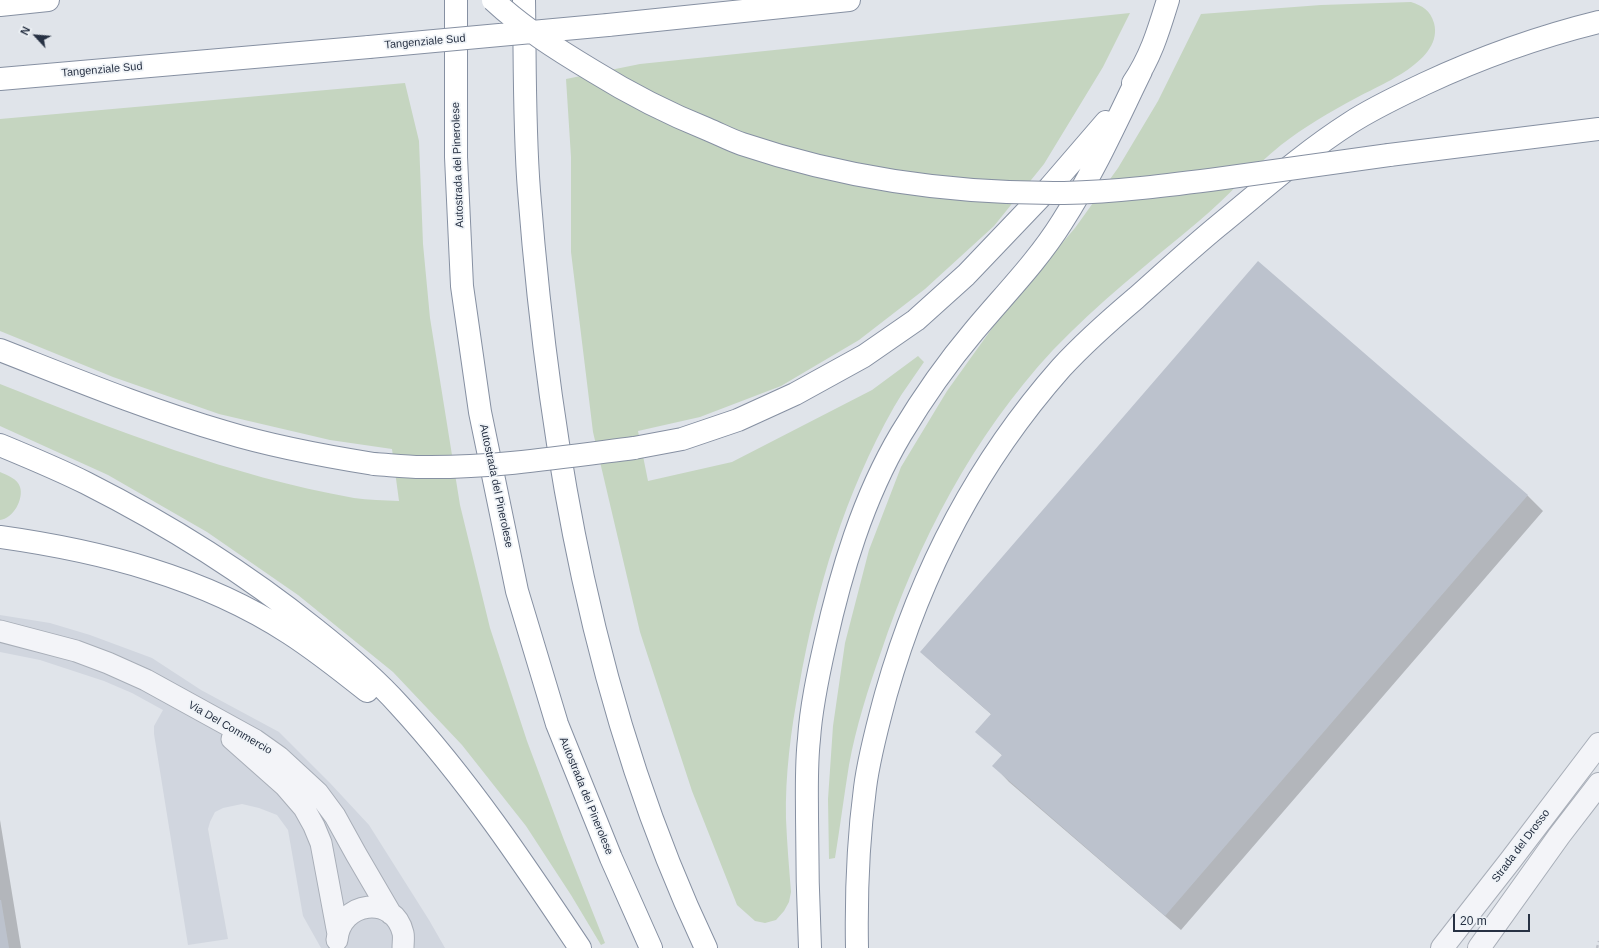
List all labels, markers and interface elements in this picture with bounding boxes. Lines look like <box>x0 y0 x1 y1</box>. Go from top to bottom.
north arrow <box>16 16 56 56</box>
text: N <box>18 25 32 37</box>
street label: Tangenziale Sud <box>384 32 466 52</box>
street label: Tangenziale Sud <box>61 60 143 80</box>
street label: Autostrada del Pinerolese <box>449 102 467 228</box>
street label: Autostrada del Pinerolese <box>476 423 516 549</box>
street label: Via Del Commercio <box>186 699 274 757</box>
street label: Autostrada del Pinerolese <box>556 735 616 857</box>
street label: Strada del Drosso <box>1489 807 1553 885</box>
scale bar <box>1455 906 1532 932</box>
text: 20 m <box>1460 914 1487 928</box>

